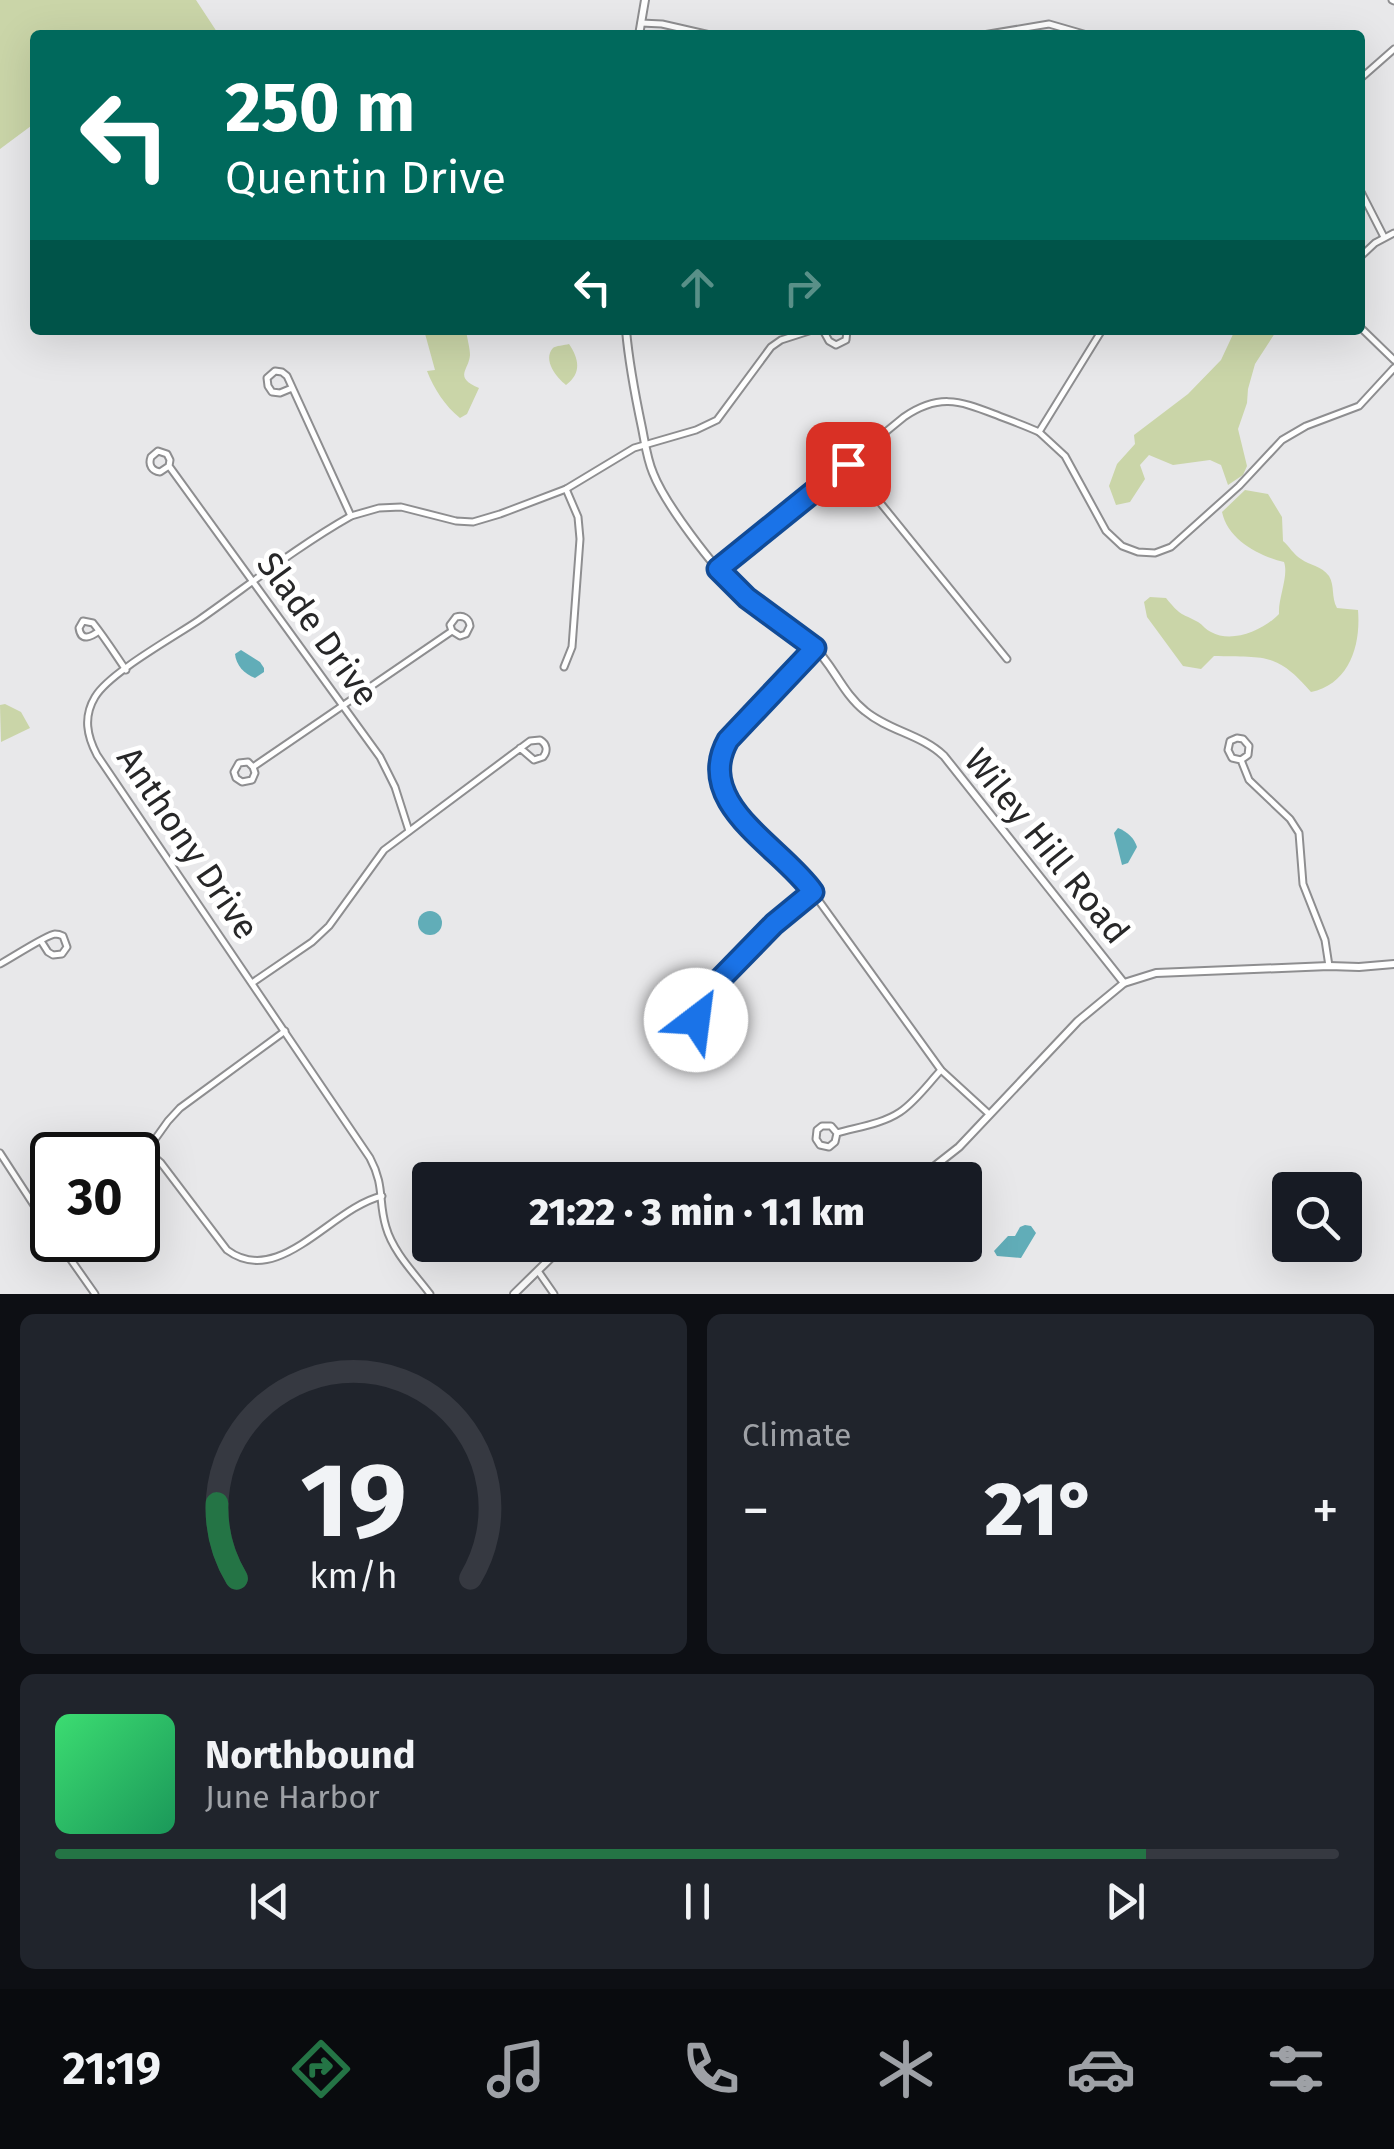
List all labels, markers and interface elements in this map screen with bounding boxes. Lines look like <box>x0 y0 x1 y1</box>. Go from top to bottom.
text: 250 m <box>225 66 415 150</box>
icon: left <box>60 70 190 200</box>
text: Quentin Drive <box>225 151 506 205</box>
icon: left <box>565 260 620 315</box>
icon: ahead <box>670 260 725 315</box>
icon: right <box>775 260 830 315</box>
pin <box>806 422 891 507</box>
icon: arrive <box>821 437 876 492</box>
street label: Slade Drive <box>248 544 388 714</box>
street label: Anthony Drive <box>108 739 268 947</box>
street label: Wiley Hill Road <box>956 740 1138 952</box>
position arrow <box>644 968 748 1072</box>
speed limit sign: 30 <box>30 1132 160 1262</box>
map controls <box>1272 1172 1362 1262</box>
button: search <box>1272 1172 1362 1262</box>
text: 21:22 · 3 min · 1.1 km <box>529 1189 865 1235</box>
text: Climate <box>742 1416 851 1454</box>
text: 19 <box>300 1439 407 1564</box>
text: 21° <box>984 1465 1097 1555</box>
text: − <box>742 1478 770 1544</box>
text: + <box>1312 1478 1339 1544</box>
text: km/h <box>309 1555 398 1597</box>
text: Northbound <box>205 1732 416 1778</box>
text: June Harbor <box>205 1778 380 1816</box>
icon: previous <box>242 1874 297 1929</box>
icon: pause <box>670 1874 725 1929</box>
icon: next <box>1098 1874 1153 1929</box>
icon: directions <box>286 2034 356 2104</box>
icon: music <box>481 2034 551 2104</box>
icon: phone <box>676 2034 746 2104</box>
icon: climate <box>871 2034 941 2104</box>
icon: car <box>1066 2034 1136 2104</box>
icon: filters <box>1261 2034 1331 2104</box>
text: 21:19 <box>63 2042 161 2096</box>

